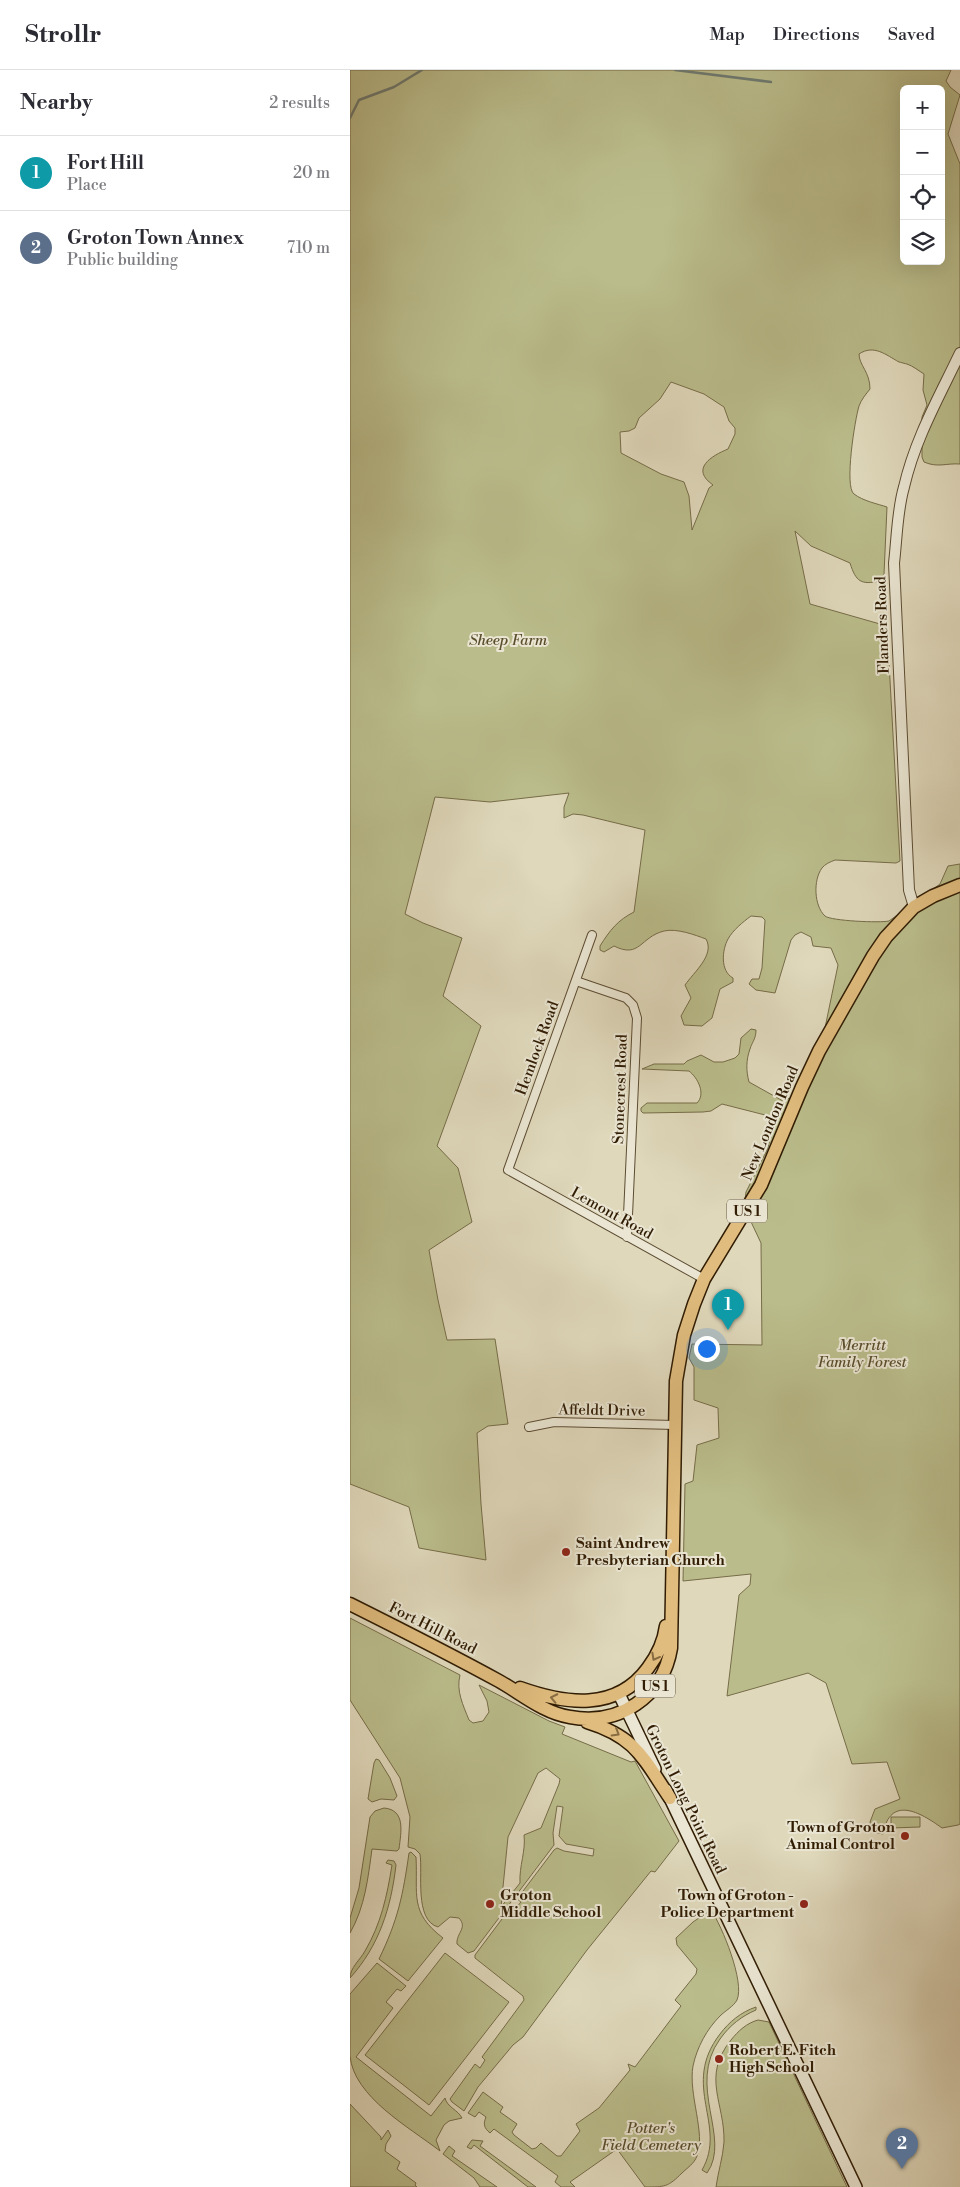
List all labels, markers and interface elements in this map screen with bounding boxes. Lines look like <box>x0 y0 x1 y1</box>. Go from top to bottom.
text: Strollr <box>25 20 101 50</box>
text: Map <box>709 23 745 46</box>
text: Directions <box>773 23 860 46</box>
text: Saved <box>888 23 935 46</box>
map controls <box>900 85 945 265</box>
button: + <box>900 85 945 130</box>
text: Nearby <box>20 90 93 116</box>
text: 2 results <box>269 93 330 113</box>
button: − <box>900 130 945 175</box>
text: Fort Hill <box>67 151 144 175</box>
text: 1 <box>32 163 40 183</box>
text: 20 m <box>293 163 330 183</box>
text: Place <box>67 175 107 195</box>
button: locate <box>900 175 945 220</box>
button: layers <box>900 220 945 265</box>
text: Groton Town Annex <box>67 226 244 250</box>
text: 2 <box>31 238 41 258</box>
text: 710 m <box>287 238 330 258</box>
text: Public building <box>67 250 178 270</box>
street label: Flanders Road <box>871 575 894 674</box>
park label: Sheep Farm <box>469 631 548 650</box>
street label: Hemlock Road <box>512 998 563 1098</box>
street label: Stonecrest Road <box>609 1033 632 1144</box>
street label: New London Road <box>738 1062 803 1184</box>
street label: Lemont Road <box>567 1183 657 1244</box>
road number: US 1 <box>727 1200 767 1222</box>
pin: 1 <box>712 1289 744 1330</box>
your location <box>694 1336 720 1362</box>
park label: Merritt Family Forest <box>818 1336 907 1372</box>
street label: Affeldt Drive <box>557 1400 646 1421</box>
place label: Saint Andrew Presbyterian Church <box>576 1534 726 1570</box>
marker: Saint Andrew Presbyterian Church <box>560 1546 572 1558</box>
street label: Fort Hill Road <box>386 1598 480 1659</box>
one-way arrow <box>651 1652 661 1661</box>
road number: US 1 <box>635 1674 675 1698</box>
one-way arrow <box>550 1693 558 1704</box>
street label: Groton Long Point Road <box>641 1721 730 1878</box>
one-way arrow <box>611 1727 620 1737</box>
place label: Town of Groton Animal Control <box>785 1818 896 1854</box>
marker: Town of Groton Animal Control <box>899 1830 911 1842</box>
place label: Groton Middle School <box>500 1886 601 1922</box>
place label: Town of Groton - Police Department <box>660 1886 795 1922</box>
marker: Groton Middle School <box>484 1898 496 1910</box>
marker: Town of Groton - Police Department <box>798 1898 810 1910</box>
place label: Robert E. Fitch High School <box>729 2041 837 2077</box>
marker: Robert E. Fitch High School <box>713 2053 725 2065</box>
park label: Potter's Field Cemetery <box>601 2119 702 2155</box>
pin: 2 <box>886 2128 918 2169</box>

